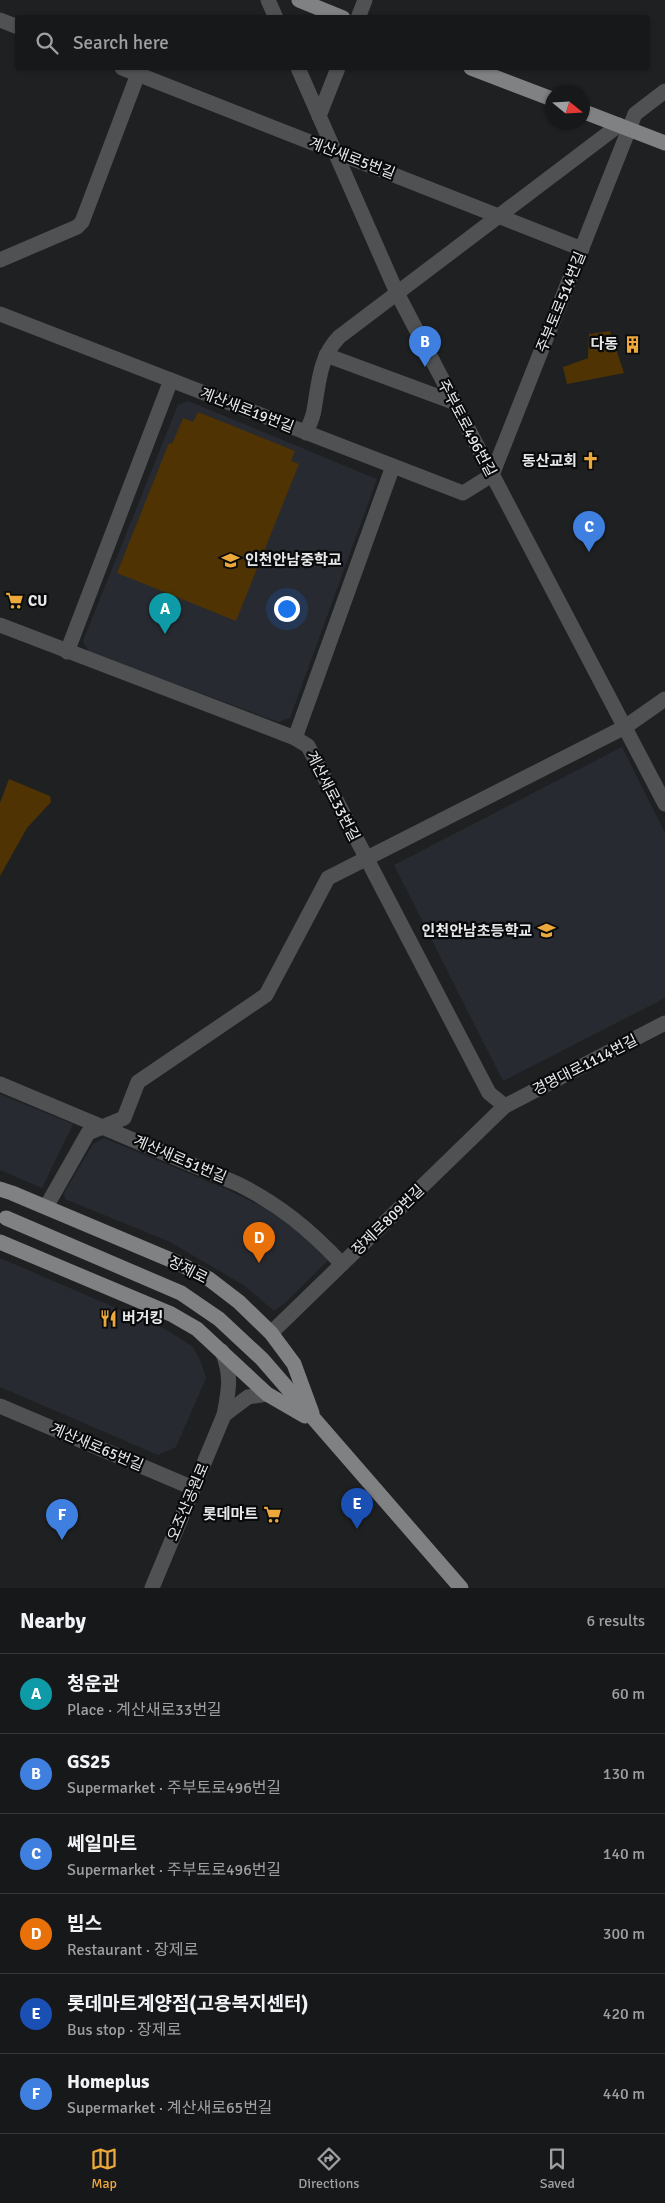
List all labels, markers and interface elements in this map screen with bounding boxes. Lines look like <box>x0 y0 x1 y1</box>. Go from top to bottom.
search box <box>15 15 650 70</box>
icon: search <box>33 29 61 57</box>
text: Search here <box>73 31 169 55</box>
north arrow <box>545 85 590 130</box>
street label: 계산새로5번길 <box>306 133 398 183</box>
street label: 주부토로514번길 <box>533 249 589 355</box>
pin: B <box>409 326 441 367</box>
building icon: 다동 <box>622 334 642 354</box>
place label: 다동 <box>590 335 618 353</box>
street label: 주부토로496번길 <box>434 376 500 480</box>
street label: 계산새로19번길 <box>198 384 296 436</box>
church icon: 동산교회 <box>581 451 601 471</box>
place label: 동산교회 <box>522 452 577 470</box>
pin: C <box>573 511 605 552</box>
school or university icon: 인천안남중학교 <box>221 550 241 570</box>
place label: 인천안남중학교 <box>245 551 342 569</box>
supermarket icon: CU <box>4 591 24 611</box>
place label: CU <box>28 592 47 610</box>
pin: A <box>149 593 181 634</box>
your location <box>274 596 300 622</box>
street label: 계산새로33번길 <box>303 748 363 844</box>
school or university icon: 인천안남초등학교 <box>536 921 556 941</box>
place label: 인천안남초등학교 <box>422 922 532 940</box>
street label: 경명대로1114번길 <box>530 1031 640 1099</box>
street label: 계산새로51번길 <box>131 1131 229 1187</box>
street label: 장제로809번길 <box>348 1181 428 1259</box>
pin: D <box>243 1222 275 1263</box>
street label: 장제로 <box>165 1253 211 1287</box>
restaurant icon: 버거킹 <box>98 1308 118 1328</box>
place label: 버거킹 <box>122 1309 163 1327</box>
street label: 계산새로65번길 <box>48 1419 146 1475</box>
street label: 오조산공원로 <box>164 1460 212 1544</box>
pin: E <box>341 1488 373 1529</box>
pin: F <box>46 1499 78 1540</box>
supermarket icon: 롯데마트 <box>262 1504 282 1524</box>
place label: 롯데마트 <box>203 1505 258 1523</box>
text: Nearby <box>20 1608 86 1634</box>
text: 6 results <box>586 1611 645 1631</box>
text: 청운관 <box>67 1672 119 1696</box>
text: A <box>31 1684 41 1704</box>
text: 60 m <box>611 1684 645 1704</box>
text: Place · 계산새로33번길 <box>67 1700 222 1720</box>
text: GS25 <box>67 1750 111 1774</box>
text: B <box>31 1764 41 1784</box>
text: 130 m <box>603 1764 645 1784</box>
text: Supermarket · 주부토로496번길 <box>67 1778 281 1798</box>
text: 쎄일마트 <box>67 1832 137 1856</box>
text: C <box>31 1844 41 1864</box>
text: 140 m <box>603 1844 645 1864</box>
text: Supermarket · 주부토로496번길 <box>67 1860 281 1880</box>
text: 빕스 <box>67 1912 102 1936</box>
text: D <box>31 1924 41 1944</box>
text: 300 m <box>603 1924 645 1944</box>
text: Restaurant · 장제로 <box>67 1940 198 1960</box>
text: 롯데마트계양점(고용복지센터) <box>67 1992 309 2016</box>
text: E <box>31 2004 41 2024</box>
text: 420 m <box>603 2004 645 2024</box>
text: Bus stop · 장제로 <box>67 2020 181 2040</box>
text: Homeplus <box>67 2070 150 2094</box>
text: F <box>32 2084 40 2104</box>
text: 440 m <box>603 2084 645 2104</box>
text: Supermarket · 계산새로65번길 <box>67 2098 273 2118</box>
tab: Map <box>90 2145 118 2192</box>
tab: Directions <box>298 2145 359 2192</box>
tab: Saved <box>540 2145 575 2192</box>

